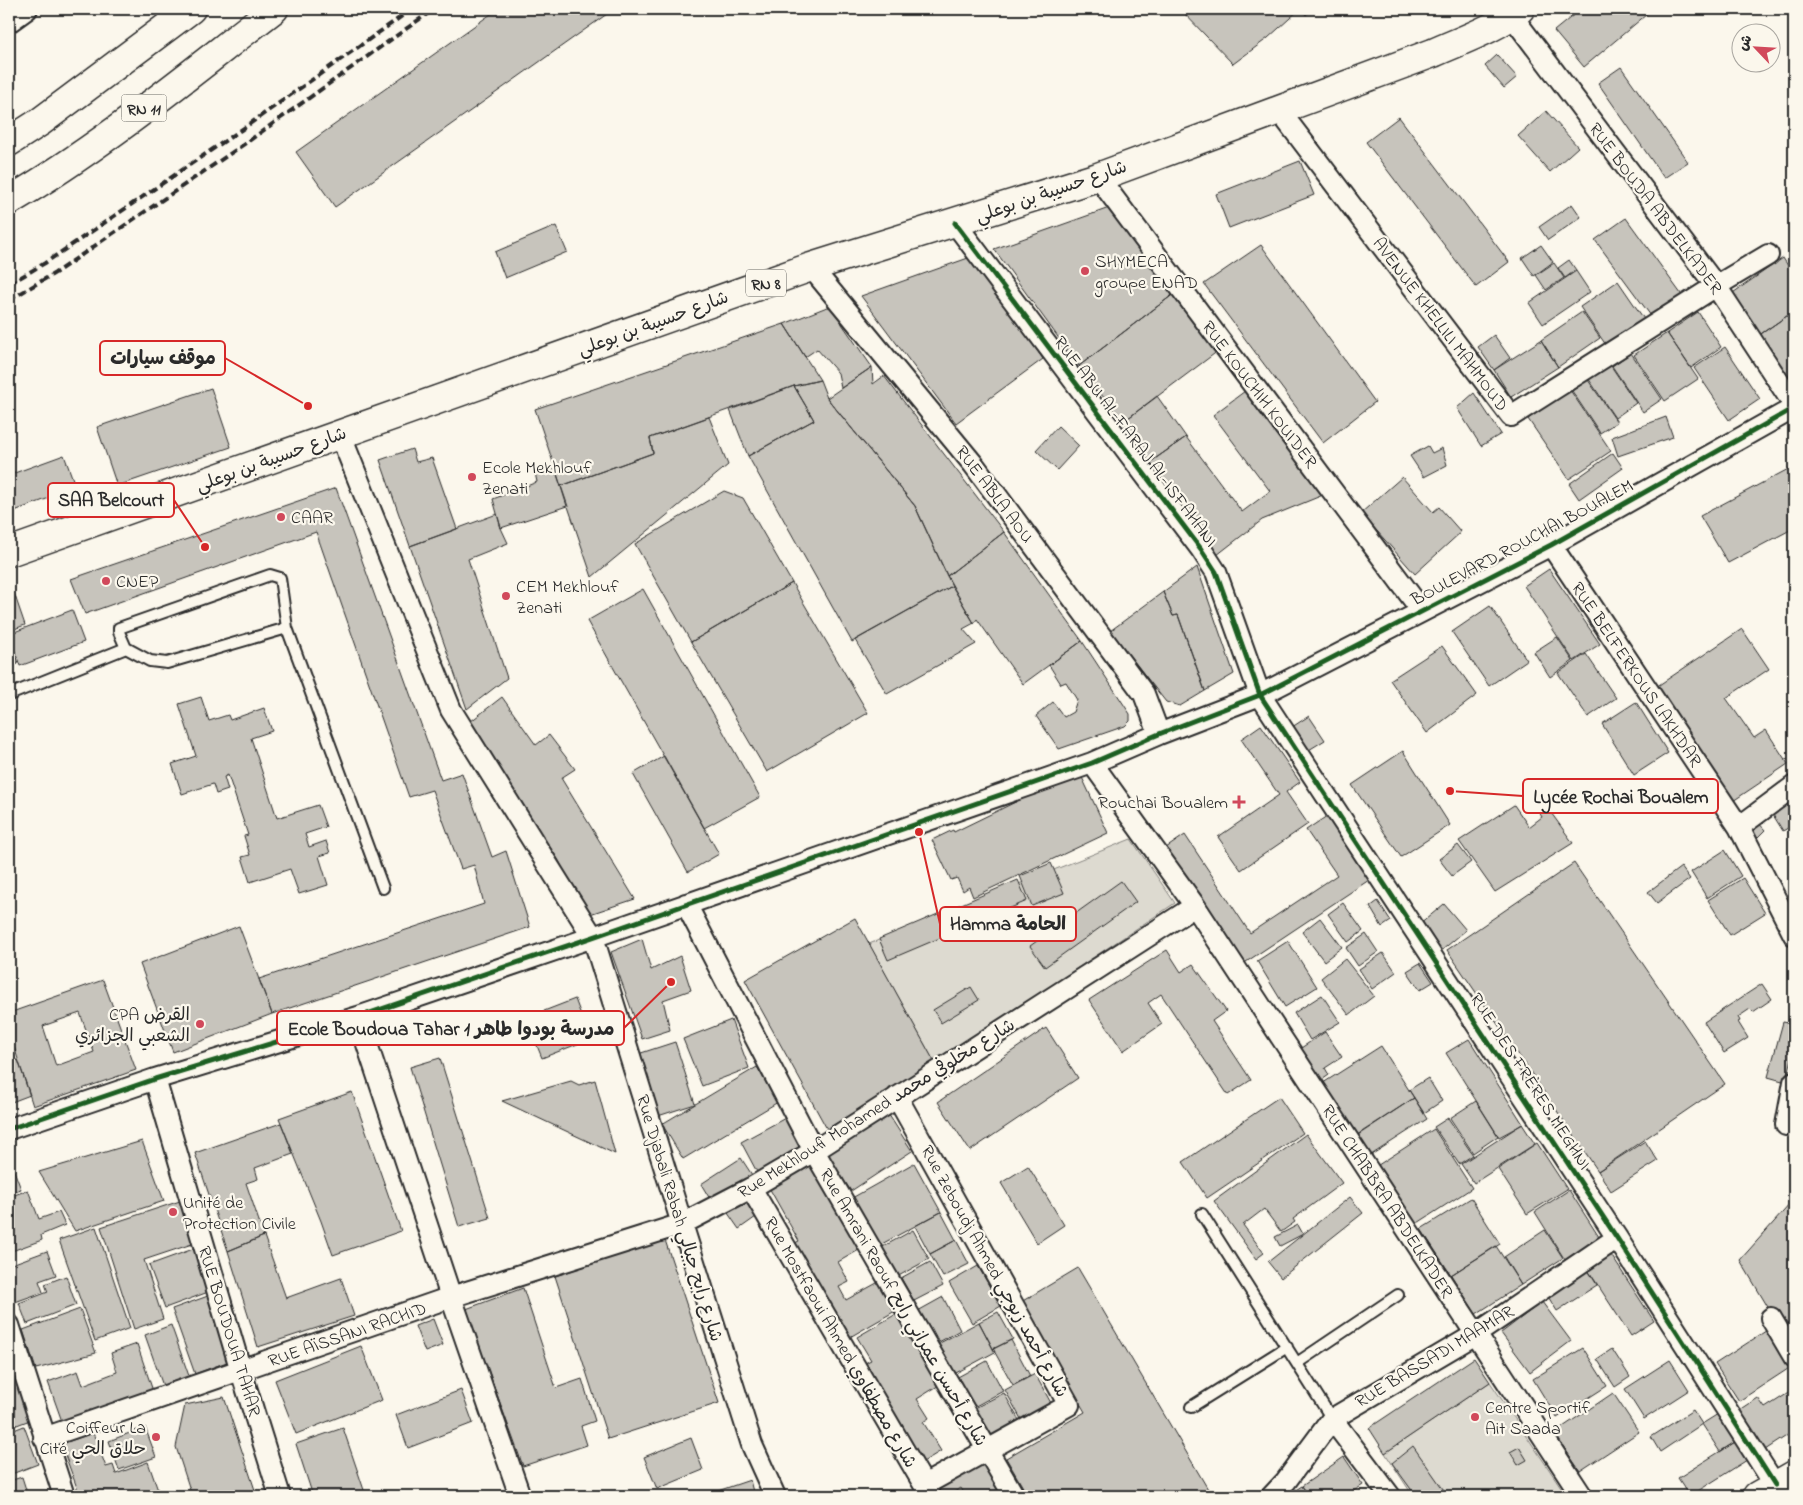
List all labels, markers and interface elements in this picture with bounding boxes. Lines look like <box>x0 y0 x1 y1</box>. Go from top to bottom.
north arrow <box>1730 22 1780 72</box>
text: ش <box>1733 32 1758 55</box>
road number: RN 11 <box>122 95 166 122</box>
street label: RUE BOUDA ABDELKADER <box>1581 118 1728 300</box>
street label: شارع حسيبة بن بوعلي <box>972 155 1131 232</box>
street label: AVENUE KHELLILI MAHMOUD <box>1365 233 1514 418</box>
place label: SHYMECA groupe ENAD <box>1094 250 1198 298</box>
marker: SHYMECA groupe ENAD <box>1079 265 1091 277</box>
road number: RN 8 <box>746 270 786 296</box>
street label: شارع حسيبة بن بوعلي <box>575 286 733 365</box>
street label: RUE KOUCHIH KOUIDER <box>1194 316 1323 474</box>
street label: RUE ABU AL-FARAJ AL-ISFAHANI <box>1046 331 1223 553</box>
callout: موقف سيارات <box>100 341 225 375</box>
text: موقف سيارات <box>110 346 216 373</box>
street label: شارع حسيبة بن بوعلي <box>193 422 351 501</box>
street label: RUE ABLA AOU <box>948 441 1039 550</box>
place label: Ecole Mekhlouf Zenati <box>482 456 592 503</box>
marker: Ecole Mekhlouf Zenati <box>466 471 478 483</box>
street label: BOULEVARD ROUCHAI BOUALEM <box>1406 474 1639 614</box>
callout: SAA Belcourt <box>48 483 174 517</box>
text: SAA Belcourt <box>58 488 165 515</box>
place label: CAAR <box>291 506 333 532</box>
marker: CAAR <box>275 511 287 523</box>
place label: CNEP <box>116 570 159 596</box>
marker: CNEP <box>100 575 112 587</box>
place label: CEM Mekhlouf Zenati <box>516 575 619 622</box>
street label: RUE BELFERKOUS LAKHDAR <box>1564 577 1707 773</box>
marker: CEM Mekhlouf Zenati <box>500 590 512 602</box>
callout: Lycée Rochai Boualem <box>1523 779 1718 813</box>
text: Lycée Rochai Boualem <box>1534 785 1709 814</box>
place label: Rouchai Boualem <box>1098 791 1228 817</box>
marker: Rouchai Boualem <box>1232 795 1246 809</box>
callout: Hamma الحامة <box>940 907 1076 941</box>
text: Hamma الحامة <box>950 912 1066 939</box>
street label: RUE DES FRÈRES MEGHNI <box>1462 988 1596 1176</box>
place label: CPA القرض الشعبي الجزائري <box>75 1003 190 1051</box>
callout: Ecole Boudoua Tahar 1 مدرسة بودوا طاهر <box>277 1011 624 1045</box>
street label: Rue Mekhloufi Mohamed شارع مخلوفي محمد <box>733 1012 1021 1206</box>
text: Ecole Boudoua Tahar 1 مدرسة بودوا طاهر <box>287 1017 615 1044</box>
marker: CPA القرض الشعبي الجزائري <box>194 1018 206 1030</box>
street label: Rue Djabali Rabah شارع رابح جبالي <box>627 1092 728 1346</box>
street label: RUE CHABBRA ABDELKADER <box>1314 1100 1459 1304</box>
street label: Rue Zeboudj Ahmed شارع أحمد زبوجي <box>912 1141 1074 1403</box>
street label: Rue Amrani Raouf شارع أحسن عمراني رابح <box>811 1164 993 1452</box>
place label: Unité de Protection Civile <box>183 1191 297 1238</box>
marker: Unité de Protection Civile <box>167 1206 179 1218</box>
street label: Rue Mostfaoui Ahmed شارع مصطفاوي <box>756 1213 922 1473</box>
street label: RUE BOUDOUA TAHAR <box>190 1243 266 1420</box>
street label: RUE AÏSSANI RACHID <box>265 1297 430 1375</box>
street label: RUE BASSADI MAAMAR <box>1351 1300 1519 1416</box>
place label: Centre Sportif Ait Saada <box>1485 1396 1591 1443</box>
marker: Centre Sportif Ait Saada <box>1469 1411 1481 1423</box>
place label: Coiffeur La Cité حلاق الحي <box>40 1416 146 1464</box>
marker: Coiffeur La Cité حلاق الحي <box>150 1431 162 1443</box>

